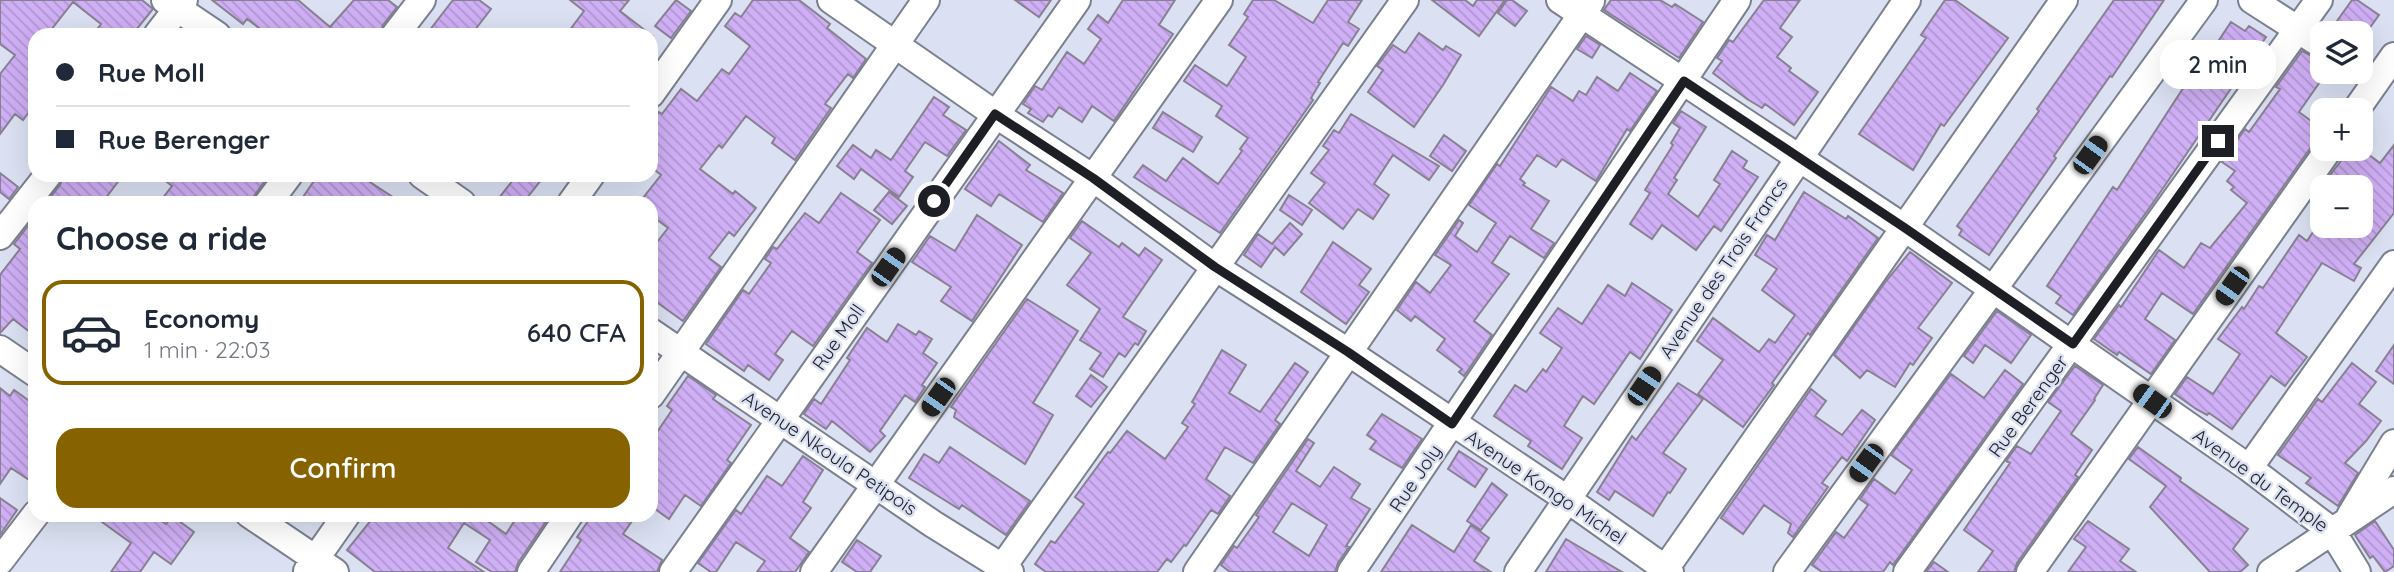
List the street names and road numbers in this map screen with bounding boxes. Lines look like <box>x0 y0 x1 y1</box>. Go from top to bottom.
street label: Avenue des Trois Francs <box>1654 173 1792 363</box>
street label: Rue Moll <box>807 299 869 375</box>
street label: Rue Berenger <box>1983 350 2074 462</box>
street label: Avenue Nkoula Petipois <box>738 386 922 520</box>
street label: Avenue du Temple <box>2189 423 2333 537</box>
street label: Avenue Kongo Michel <box>1461 424 1631 550</box>
street label: Rue Joly <box>1384 440 1446 516</box>

